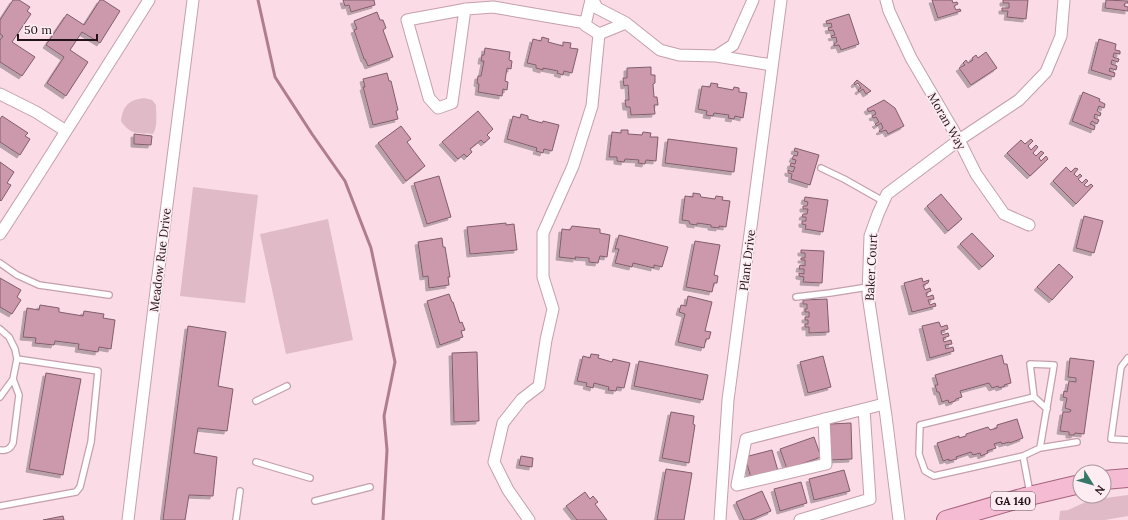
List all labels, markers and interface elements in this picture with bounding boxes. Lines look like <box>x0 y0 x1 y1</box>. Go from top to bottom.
scale bar <box>18 16 97 42</box>
text: 50 m <box>24 22 52 37</box>
street label: Moran Way <box>925 90 970 153</box>
street label: Meadow Rue Drive <box>146 207 174 313</box>
street label: Plant Drive <box>736 228 758 292</box>
street label: Baker Court <box>862 233 880 301</box>
north arrow <box>1072 464 1112 504</box>
text: N <box>1092 482 1108 498</box>
road number: GA 140 <box>991 492 1035 510</box>

